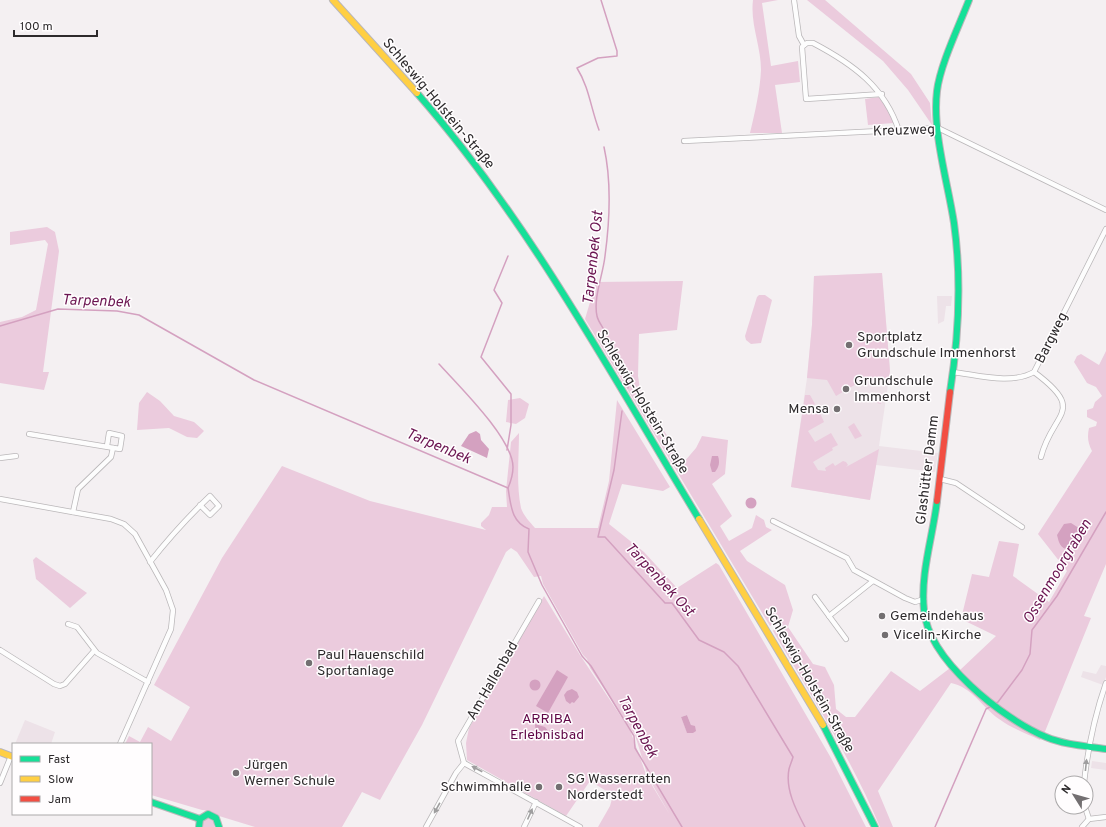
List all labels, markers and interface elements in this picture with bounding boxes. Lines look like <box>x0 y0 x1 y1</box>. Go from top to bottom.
scale bar <box>14 12 97 38</box>
text: 100 m <box>20 19 53 35</box>
street label: Schleswig-Holstein-Straße <box>378 35 498 173</box>
street label: Kreuzweg <box>873 121 935 141</box>
water label: Tarpenbek Ost <box>580 209 608 306</box>
water label: Tarpenbek <box>61 291 131 313</box>
street label: Bargweg <box>1032 309 1072 367</box>
street label: Schleswig-Holstein-Straße <box>592 327 692 477</box>
place label: Sportplatz Grundschule Immenhorst <box>857 329 1016 362</box>
marker: Sportplatz Grundschule Immenhorst <box>844 340 854 350</box>
place label: Grundschule Immenhorst <box>854 373 933 406</box>
marker: Grundschule Immenhorst <box>841 384 851 394</box>
place label: Mensa <box>788 401 829 418</box>
marker: Mensa <box>832 404 842 414</box>
street label: Glashütter Damm <box>913 414 943 526</box>
water label: Tarpenbek <box>403 425 474 469</box>
water label: Ossenmoorgraben <box>1019 516 1097 628</box>
water label: Tarpenbek Ost <box>620 539 699 621</box>
street label: Schleswig-Holstein-Straße <box>760 604 858 756</box>
place label: Gemeindehaus <box>890 608 984 625</box>
marker: Gemeindehaus <box>877 611 887 621</box>
place label: Vicelin-Kirche <box>893 627 981 644</box>
marker: Vicelin-Kirche <box>880 630 890 640</box>
street label: Am Hallenbad <box>464 639 522 723</box>
place label: Paul Hauenschild Sportanlage <box>317 647 424 680</box>
marker: Paul Hauenschild Sportanlage <box>304 658 314 668</box>
water label: Tarpenbek <box>612 692 662 762</box>
park label: ARRIBA Erlebnisbad <box>510 711 584 744</box>
legend <box>12 743 152 815</box>
text: Fast <box>48 752 70 768</box>
place label: Jürgen Werner Schule <box>244 757 335 790</box>
one-way arrow <box>1083 759 1089 771</box>
one-way arrow <box>471 766 483 772</box>
marker: Jürgen Werner Schule <box>231 768 241 778</box>
place label: SG Wasserratten Norderstedt <box>567 771 671 804</box>
text: Slow <box>48 772 74 788</box>
north arrow <box>1054 775 1094 815</box>
place label: Schwimmhalle <box>440 779 531 796</box>
marker: Schwimmhalle <box>534 782 544 792</box>
marker: SG Wasserratten Norderstedt <box>554 782 564 792</box>
text: N <box>1059 782 1075 797</box>
text: Jam <box>48 792 71 808</box>
one-way arrow <box>433 802 440 814</box>
one-way arrow <box>527 809 533 820</box>

